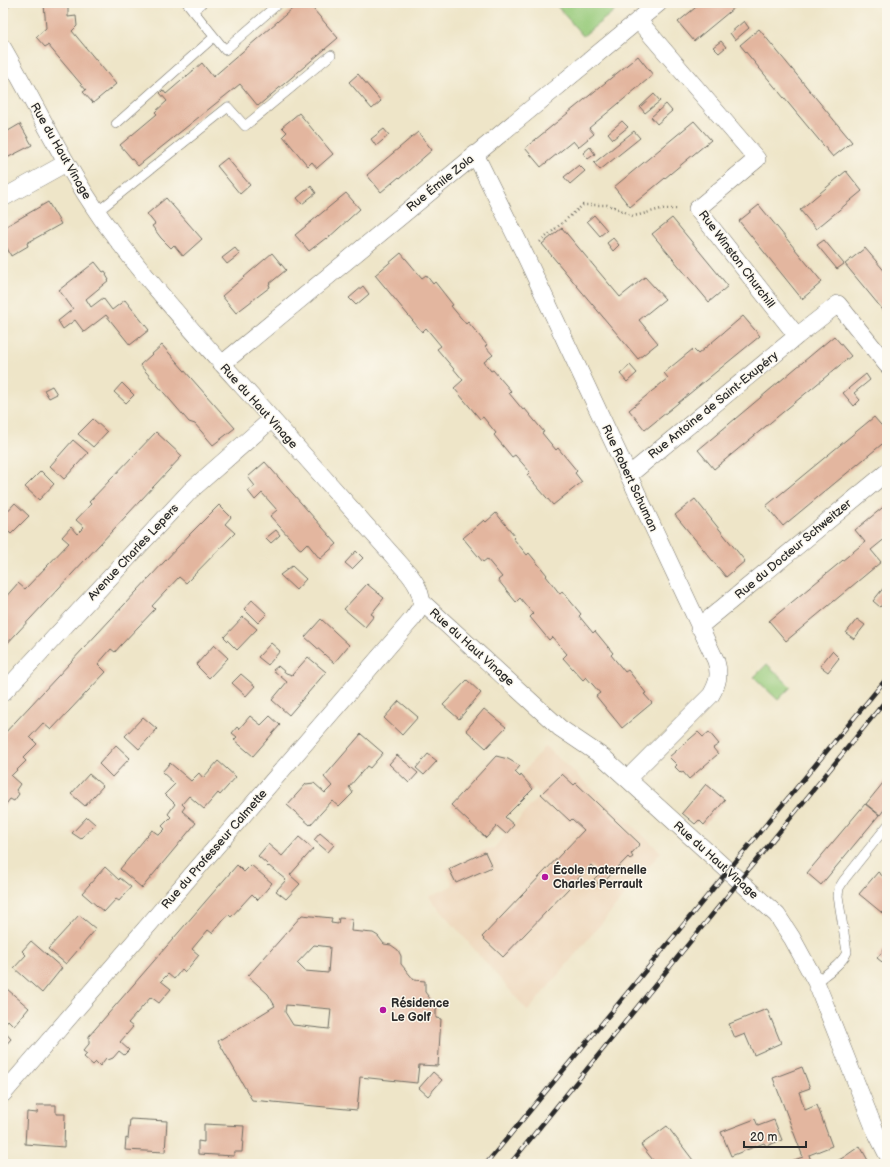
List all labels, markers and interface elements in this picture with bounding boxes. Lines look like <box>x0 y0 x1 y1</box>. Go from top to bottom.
street label: Rue du Haut Vinage <box>27 100 94 202</box>
street label: Rue Émile Zola <box>403 151 477 215</box>
street label: Rue Winston Churchill <box>695 208 778 311</box>
street label: Rue Antoine de Saint-Exupéry <box>645 348 782 462</box>
street label: Rue du Haut Vinage <box>217 361 301 452</box>
street label: Rue Robert Schuman <box>598 422 661 534</box>
street label: Rue du Docteur Schweitzer <box>732 496 855 602</box>
street label: Avenue Charles Lepers <box>85 501 182 604</box>
street label: Rue du Haut Vinage <box>426 605 517 689</box>
street label: Rue du Professeur Calmette <box>158 786 270 912</box>
street label: Rue du Haut Vinage <box>670 818 761 902</box>
place label: École maternelle Charles Perrault <box>553 861 647 892</box>
marker: École maternelle Charles Perrault <box>540 872 550 882</box>
place label: Résidence Le Golf <box>391 996 449 1025</box>
marker: Résidence Le Golf <box>378 1005 388 1015</box>
scale bar <box>744 1123 806 1149</box>
text: 20 m <box>750 1130 777 1145</box>

